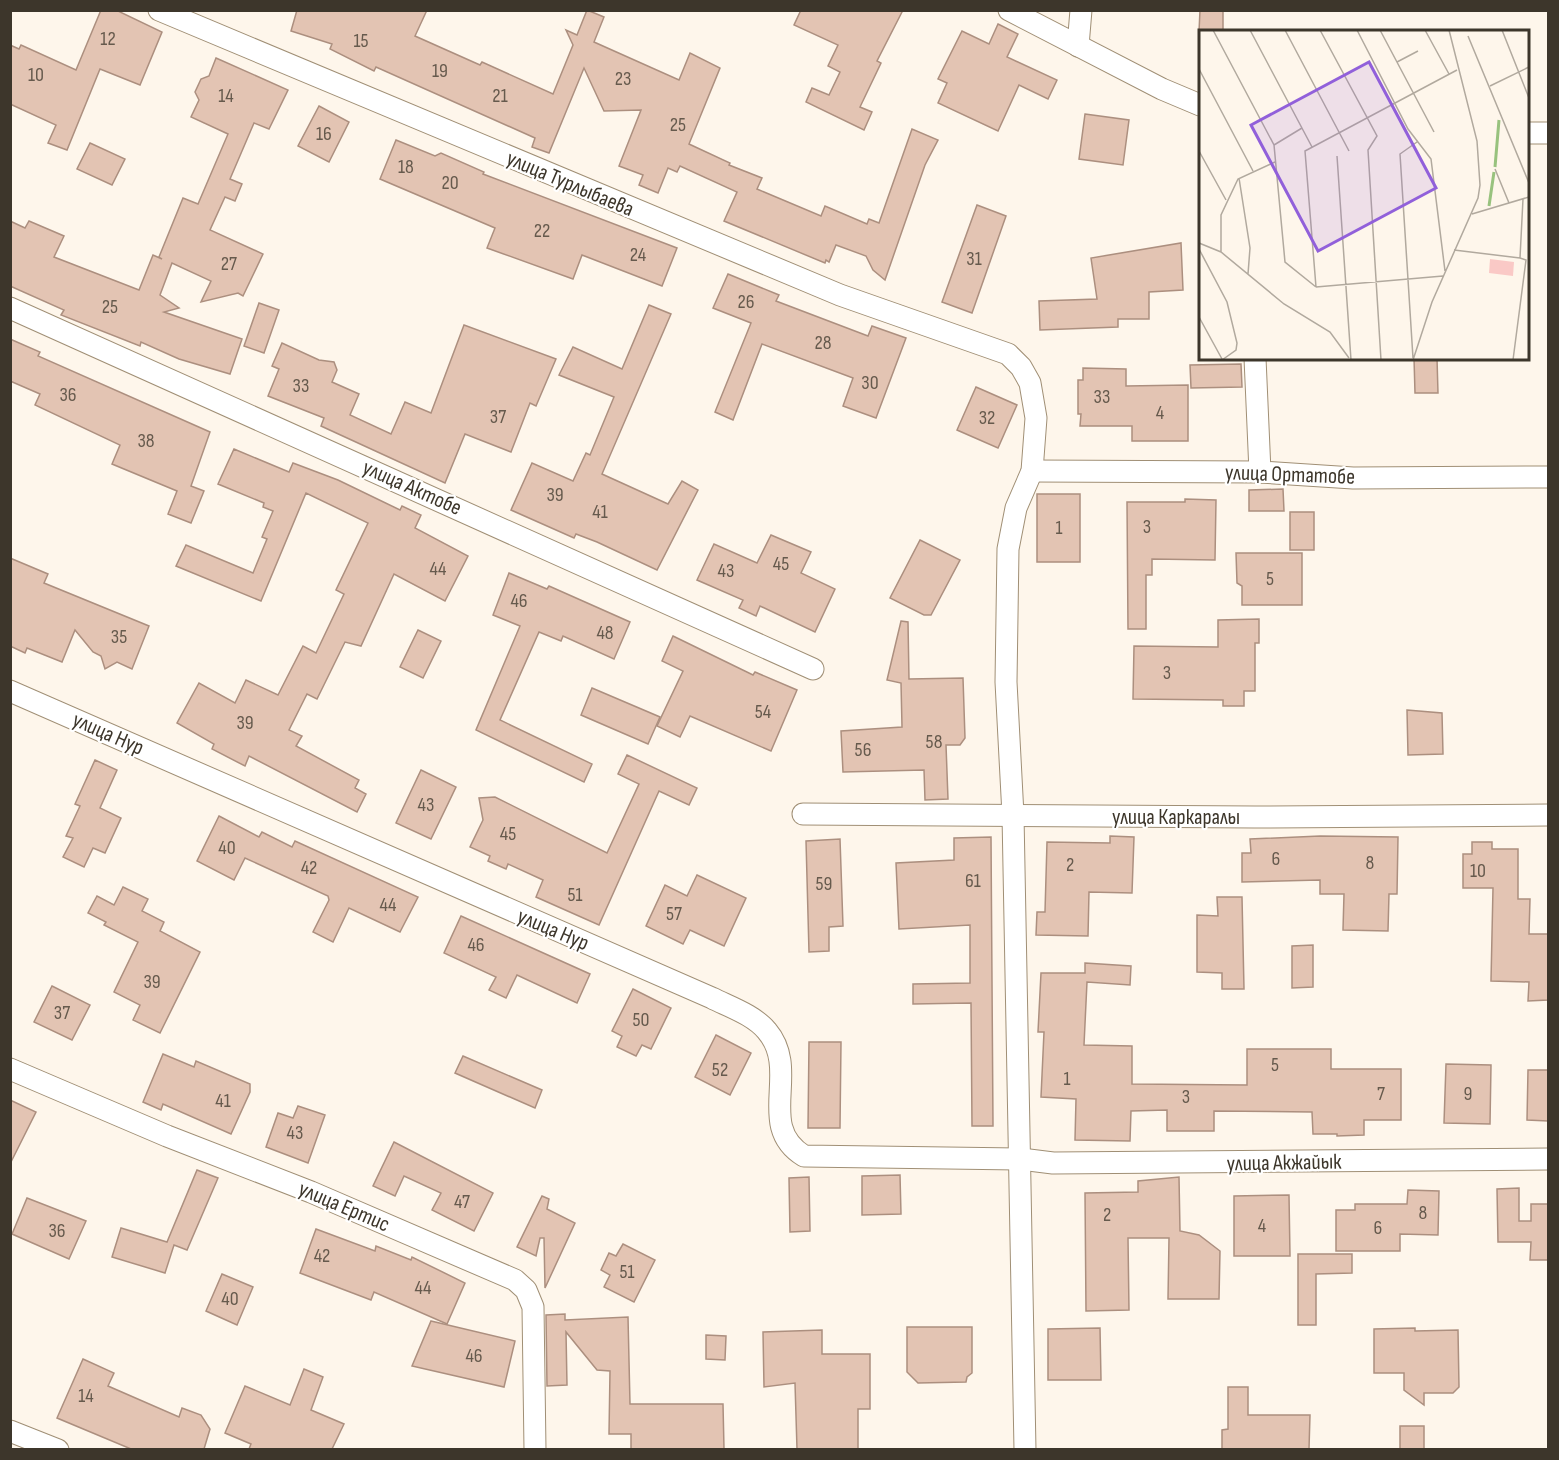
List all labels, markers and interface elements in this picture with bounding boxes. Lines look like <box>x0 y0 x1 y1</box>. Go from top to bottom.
house number: 12 <box>100 27 116 51</box>
house number: 15 <box>353 29 369 53</box>
inset map <box>1199 30 1529 360</box>
house number: 19 <box>432 59 448 83</box>
house number: 10 <box>28 63 44 87</box>
house number: 23 <box>615 67 631 91</box>
house number: 14 <box>218 84 234 108</box>
house number: 21 <box>492 84 508 108</box>
house number: 25 <box>670 113 686 137</box>
house number: 16 <box>316 122 332 146</box>
street label: улица Турлыбаева <box>502 145 638 223</box>
house number: 18 <box>398 155 414 179</box>
house number: 20 <box>441 171 459 195</box>
house number: 22 <box>534 219 550 243</box>
house number: 24 <box>630 243 646 267</box>
house number: 31 <box>966 247 982 271</box>
house number: 27 <box>221 252 237 276</box>
house number: 26 <box>738 290 755 314</box>
house number: 25 <box>102 295 118 319</box>
house number: 28 <box>815 331 832 355</box>
house number: 30 <box>861 371 879 395</box>
house number: 33 <box>293 374 309 398</box>
house number: 36 <box>59 383 77 407</box>
house number: 33 <box>1094 385 1110 409</box>
house number: 4 <box>1156 401 1164 425</box>
house number: 37 <box>490 405 506 429</box>
house number: 32 <box>979 406 995 430</box>
house number: 38 <box>137 429 155 453</box>
street label: улица Актобе <box>358 454 466 522</box>
street label: улица Ортатобе <box>1224 459 1356 491</box>
house number: 39 <box>546 483 564 507</box>
house number: 41 <box>592 500 608 524</box>
house number: 3 <box>1143 515 1151 539</box>
house number: 1 <box>1056 516 1063 540</box>
house number: 45 <box>773 552 789 576</box>
house number: 44 <box>430 557 446 581</box>
house number: 43 <box>718 559 734 583</box>
house number: 5 <box>1266 567 1274 591</box>
house number: 46 <box>510 589 528 613</box>
house number: 48 <box>596 621 614 645</box>
house number: 35 <box>111 625 127 649</box>
house number: 3 <box>1163 661 1171 685</box>
house number: 54 <box>755 700 771 724</box>
street label: улица Нур <box>68 706 148 762</box>
house number: 39 <box>236 711 254 735</box>
house number: 58 <box>926 730 942 754</box>
house number: 56 <box>855 738 871 762</box>
house number: 43 <box>418 793 434 817</box>
street label: улица Каркаралы <box>1112 804 1240 831</box>
house number: 45 <box>500 822 516 846</box>
house number: 40 <box>218 836 236 860</box>
house number: 6 <box>1272 847 1280 871</box>
house number: 8 <box>1366 851 1374 875</box>
house number: 2 <box>1066 853 1074 877</box>
house number: 42 <box>301 856 317 880</box>
house number: 10 <box>1470 859 1486 883</box>
house number: 61 <box>965 869 981 893</box>
house number: 59 <box>816 872 832 896</box>
house number: 51 <box>567 883 583 907</box>
house number: 44 <box>380 893 396 917</box>
house number: 57 <box>666 902 682 926</box>
street label: улица Нур <box>513 903 593 957</box>
house number: 46 <box>467 933 485 957</box>
house number: 39 <box>143 970 161 994</box>
house number: 37 <box>54 1001 70 1025</box>
house number: 50 <box>633 1008 649 1032</box>
house number: 5 <box>1271 1053 1279 1077</box>
house number: 52 <box>712 1058 728 1082</box>
house number: 1 <box>1064 1067 1071 1091</box>
house number: 7 <box>1377 1082 1385 1106</box>
house number: 9 <box>1464 1082 1472 1106</box>
house number: 3 <box>1182 1085 1190 1109</box>
house number: 41 <box>215 1089 231 1113</box>
house number: 43 <box>287 1121 303 1145</box>
street label: улица Акжайык <box>1226 1148 1342 1177</box>
street label: улица Ертис <box>294 1176 394 1238</box>
house number: 47 <box>454 1190 470 1214</box>
house number: 8 <box>1419 1201 1427 1225</box>
house number: 2 <box>1103 1203 1111 1227</box>
house number: 4 <box>1258 1214 1266 1238</box>
house number: 6 <box>1374 1216 1382 1240</box>
house number: 36 <box>48 1219 66 1243</box>
house number: 42 <box>314 1244 330 1268</box>
house number: 51 <box>619 1260 635 1284</box>
house number: 44 <box>415 1276 431 1300</box>
house number: 40 <box>221 1287 239 1311</box>
house number: 46 <box>465 1344 483 1368</box>
house number: 14 <box>78 1384 94 1408</box>

